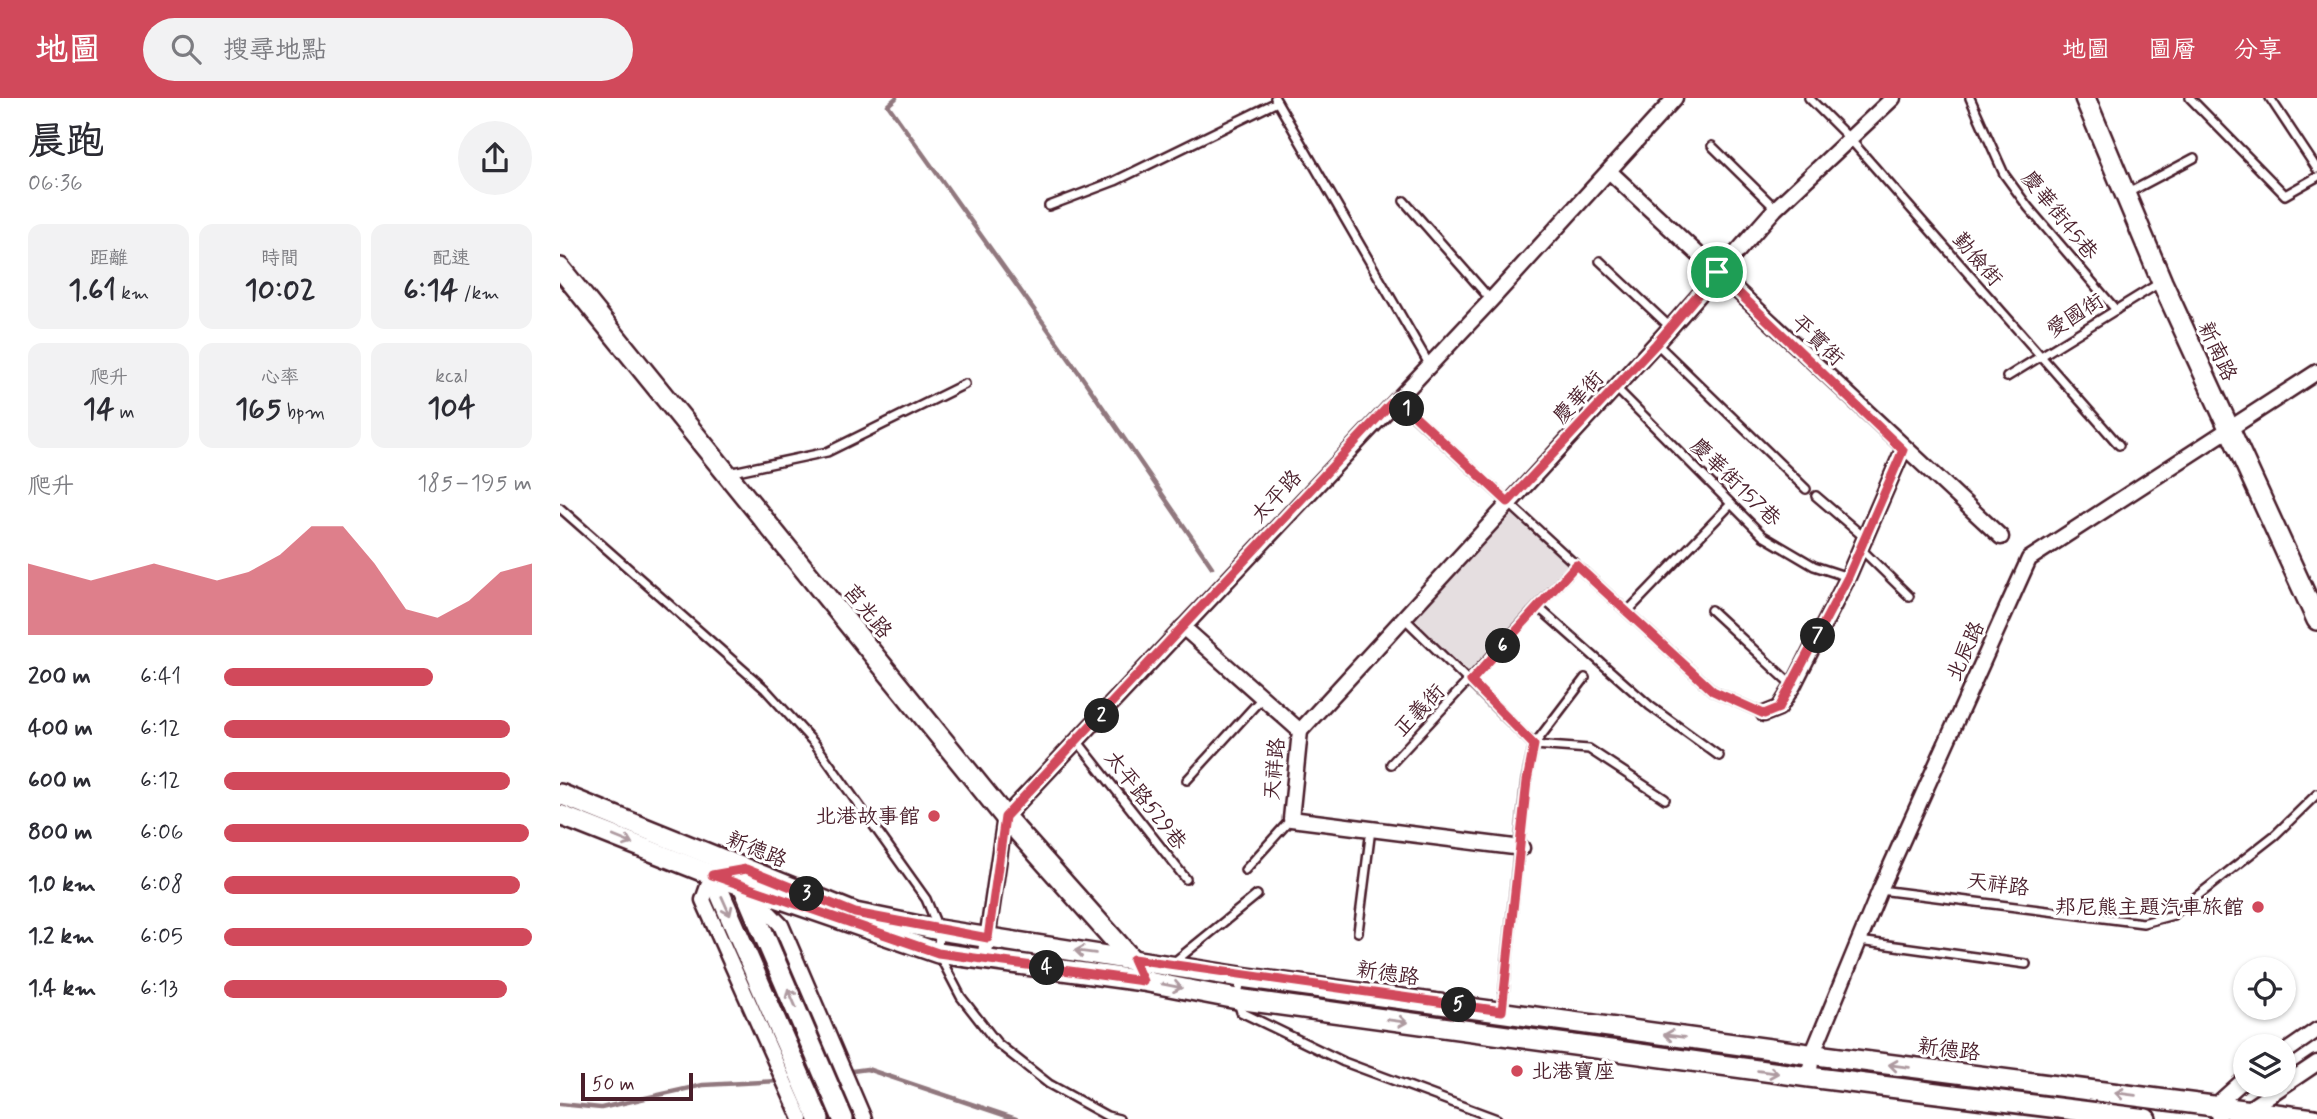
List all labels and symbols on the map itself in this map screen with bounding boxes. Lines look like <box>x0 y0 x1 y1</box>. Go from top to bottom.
street label: 慶華街45巷 <box>2015 165 2104 266</box>
street label: 勤儉街 <box>1946 227 2008 293</box>
pin <box>1687 242 1747 302</box>
street label: 愛國街 <box>2041 287 2110 344</box>
street label: 平實街 <box>1785 309 1850 373</box>
street label: 新南路 <box>2191 317 2243 386</box>
street label: 慶華街 <box>1547 365 1610 430</box>
pin: 1 <box>1390 392 1424 426</box>
street label: 慶華街157巷 <box>1684 432 1787 533</box>
street label: 太平路 <box>1245 464 1308 529</box>
street label: 莒光路 <box>837 578 898 645</box>
street label: 北辰路 <box>1940 617 1992 686</box>
pin: 7 <box>1800 618 1836 654</box>
pin: 6 <box>1486 628 1520 664</box>
street label: 正義街 <box>1388 678 1452 743</box>
pin: 2 <box>1084 698 1120 734</box>
street label: 天祥路 <box>1258 736 1292 802</box>
street label: 太平路529巷 <box>1098 745 1193 856</box>
place label: 北港故事館 <box>815 803 920 831</box>
marker: 北港故事館 <box>926 808 942 824</box>
street label: 新德路 <box>722 825 791 875</box>
one-way arrow <box>612 835 634 848</box>
street label: 天祥路 <box>1965 867 2031 903</box>
pin: 3 <box>790 876 824 912</box>
place label: 邦尼熊主題汽車旅館 <box>2055 894 2244 922</box>
one-way arrow <box>720 895 733 916</box>
marker: 邦尼熊主題汽車旅館 <box>2250 899 2266 915</box>
one-way arrow <box>1074 945 1097 958</box>
pin: 4 <box>1030 950 1064 986</box>
street label: 新德路 <box>1355 956 1421 992</box>
one-way arrow <box>1160 980 1183 993</box>
one-way arrow <box>785 988 798 1009</box>
pin: 5 <box>1441 988 1476 1023</box>
one-way arrow <box>1385 1014 1407 1027</box>
one-way arrow <box>1663 1029 1686 1042</box>
street label: 新德路 <box>1916 1032 1982 1068</box>
place label: 北港寶座 <box>1531 1058 1615 1086</box>
one-way arrow <box>1889 1059 1911 1072</box>
marker: 北港寶座 <box>1509 1063 1525 1079</box>
one-way arrow <box>1756 1065 1778 1078</box>
scale bar <box>581 1070 693 1102</box>
one-way arrow <box>2114 1087 2137 1100</box>

